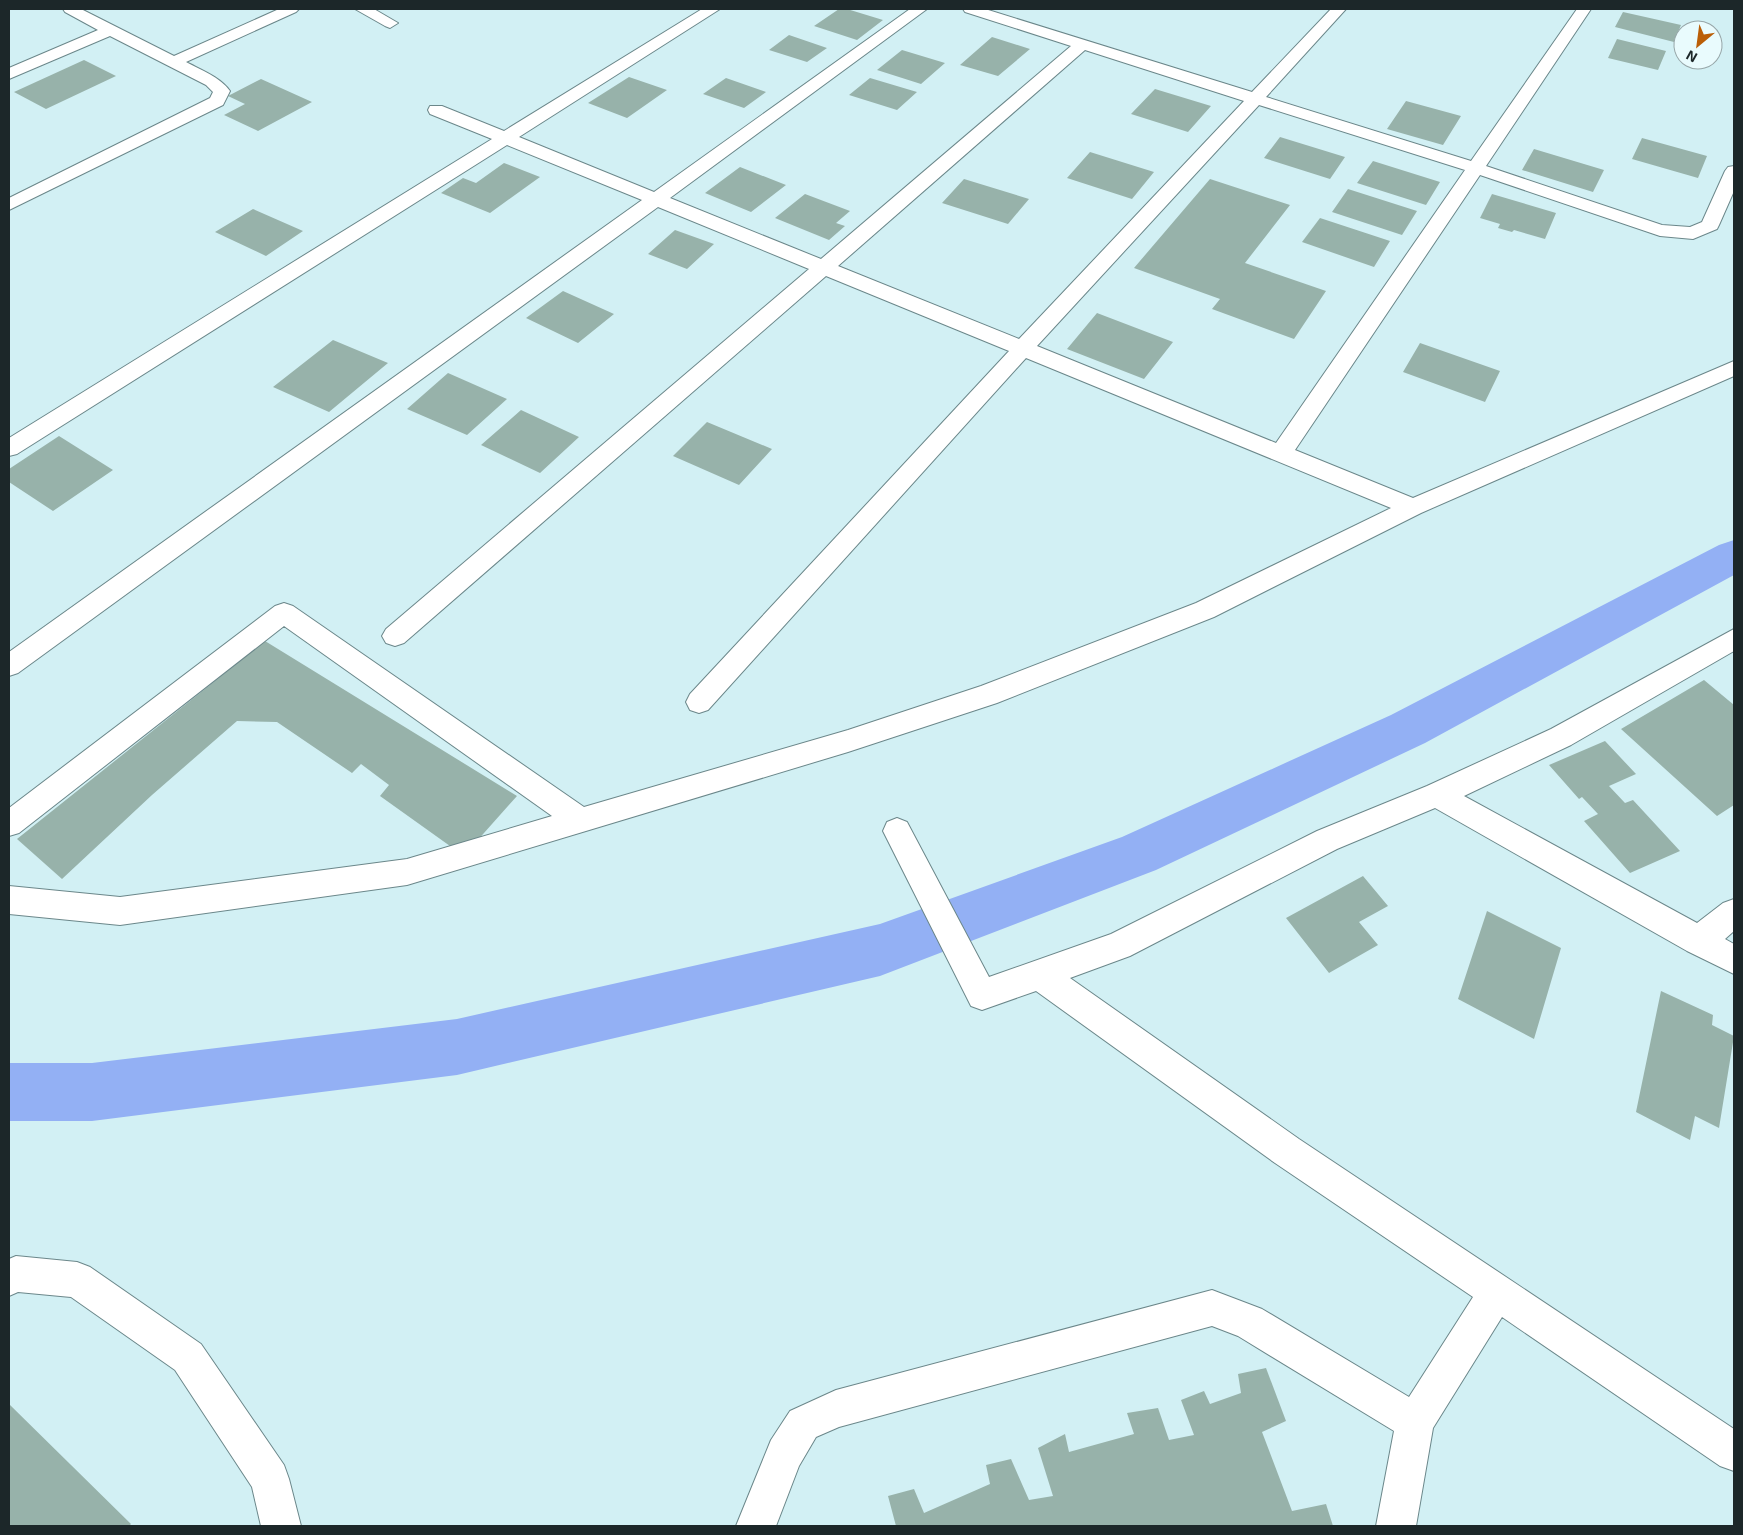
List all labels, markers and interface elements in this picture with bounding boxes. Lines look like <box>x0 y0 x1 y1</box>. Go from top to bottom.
north arrow <box>1673 20 1723 70</box>
text: N <box>1683 47 1700 67</box>

